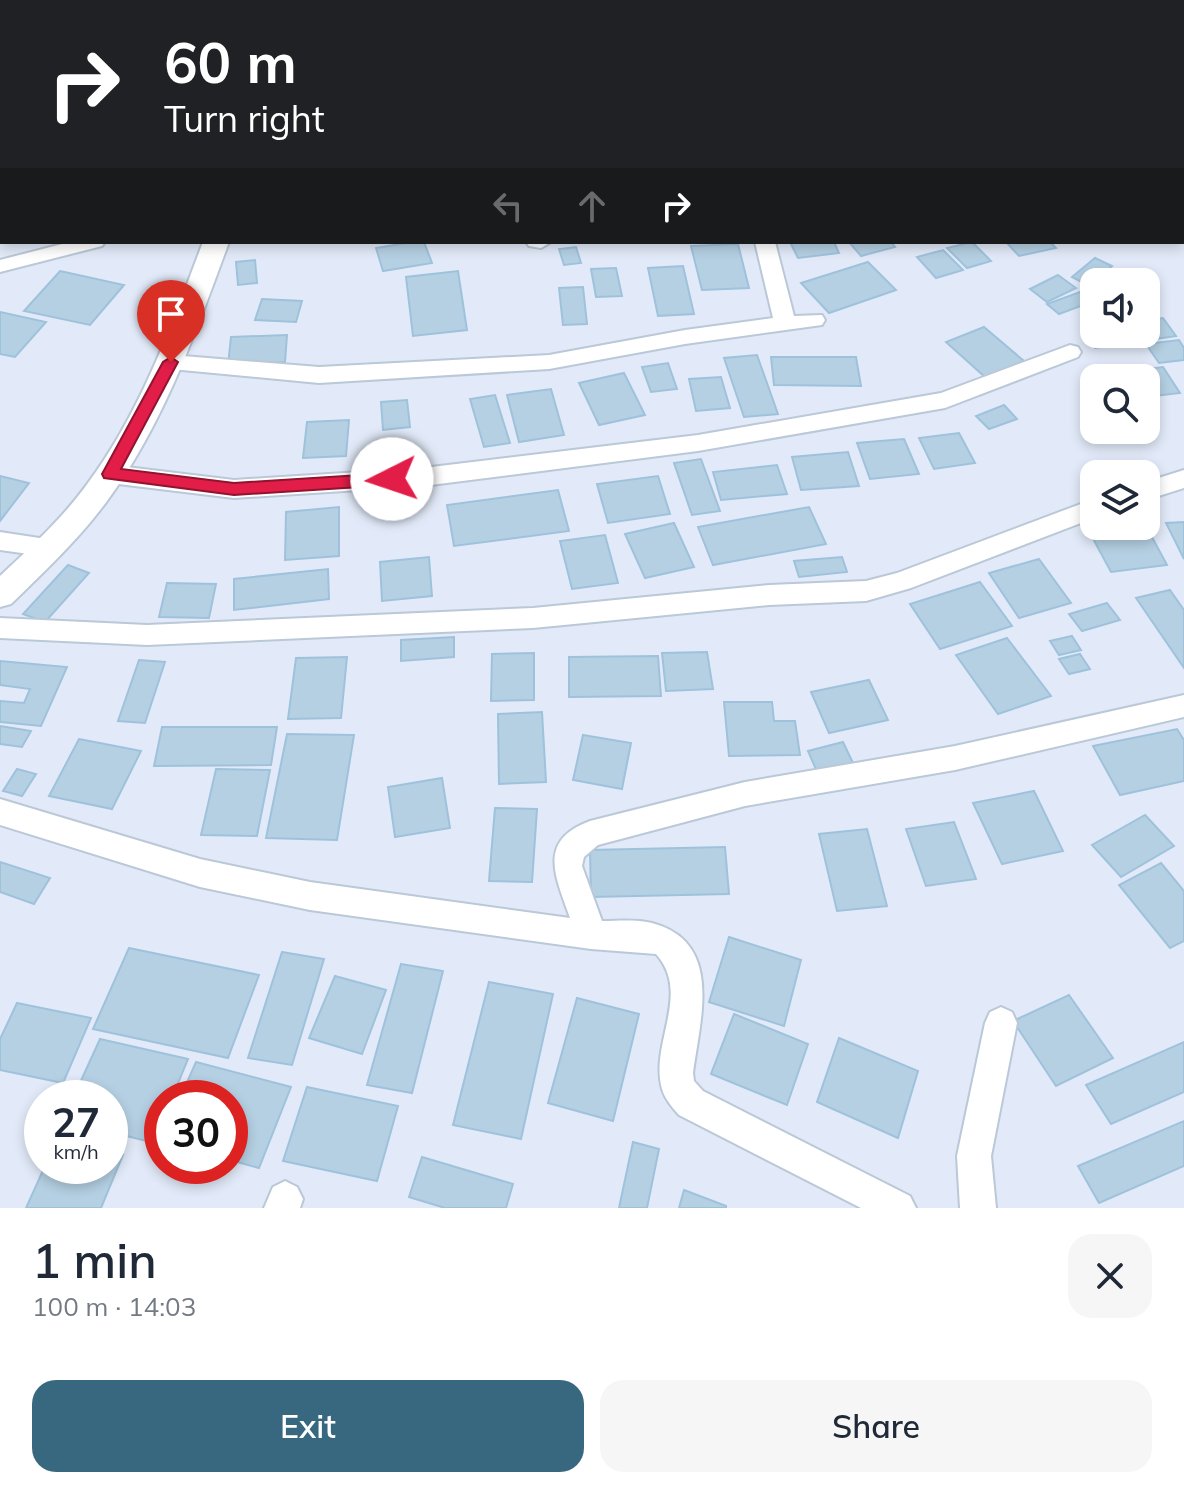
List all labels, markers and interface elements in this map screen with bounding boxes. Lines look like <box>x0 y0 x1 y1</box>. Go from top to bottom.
text: 60 m <box>164 27 297 97</box>
icon: right <box>32 32 136 136</box>
text: Turn right <box>164 96 325 141</box>
icon: left <box>486 184 530 228</box>
icon: ahead <box>570 184 614 228</box>
icon: right <box>654 184 698 228</box>
map controls <box>1080 268 1160 540</box>
button: sound <box>1080 268 1160 348</box>
pin <box>137 280 205 362</box>
icon: arrive <box>149 292 193 336</box>
button: search <box>1080 364 1160 444</box>
position arrow <box>350 437 434 521</box>
button: layers <box>1080 460 1160 540</box>
speed limit sign: 30 <box>144 1080 248 1184</box>
text: 27 <box>52 1097 100 1147</box>
text: km/h <box>53 1139 99 1164</box>
text: 1 min <box>32 1230 157 1290</box>
button: close <box>1068 1234 1152 1318</box>
text: 100 m · 14:03 <box>32 1290 196 1323</box>
button: Exit <box>32 1380 584 1472</box>
button: Share <box>600 1380 1152 1472</box>

